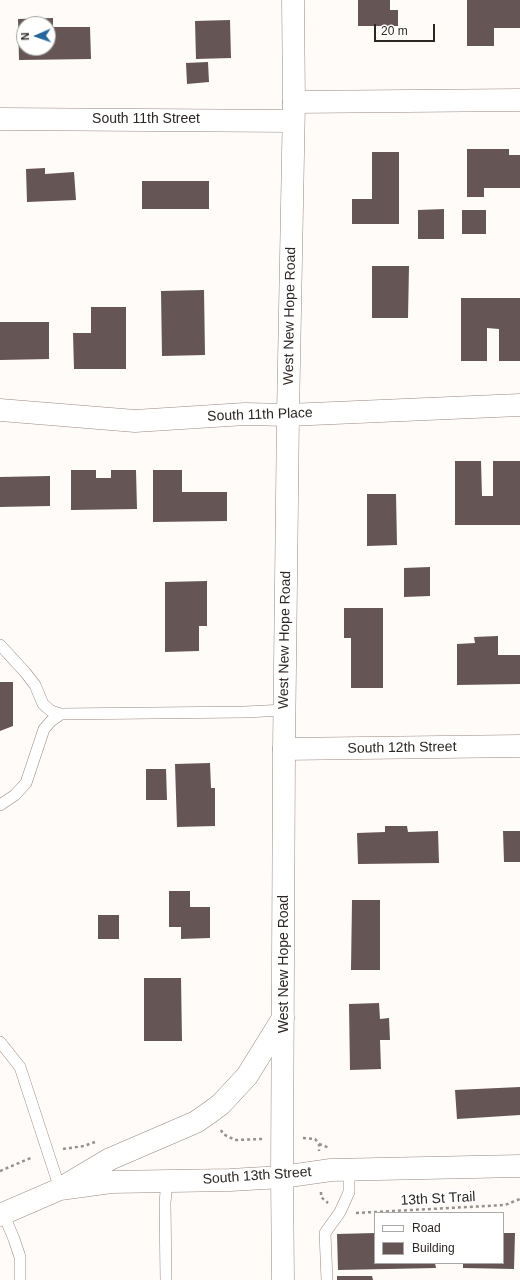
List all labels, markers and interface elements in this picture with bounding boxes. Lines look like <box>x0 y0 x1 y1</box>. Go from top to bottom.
north arrow <box>16 16 56 56</box>
scale bar <box>376 16 437 42</box>
text: 20 m <box>381 24 408 38</box>
text: N <box>19 32 31 41</box>
street label: South 11th Street <box>92 111 200 127</box>
street label: West New Hope Road <box>280 247 300 385</box>
street label: South 11th Place <box>207 405 313 425</box>
street label: West New Hope Road <box>275 571 295 709</box>
street label: South 12th Street <box>347 739 457 757</box>
street label: West New Hope Road <box>276 895 292 1033</box>
street label: South 13th Street <box>202 1164 312 1188</box>
street label: 13th St Trail <box>400 1189 476 1209</box>
legend <box>374 1212 504 1264</box>
text: Road <box>412 1221 441 1235</box>
text: Building <box>412 1241 455 1255</box>

